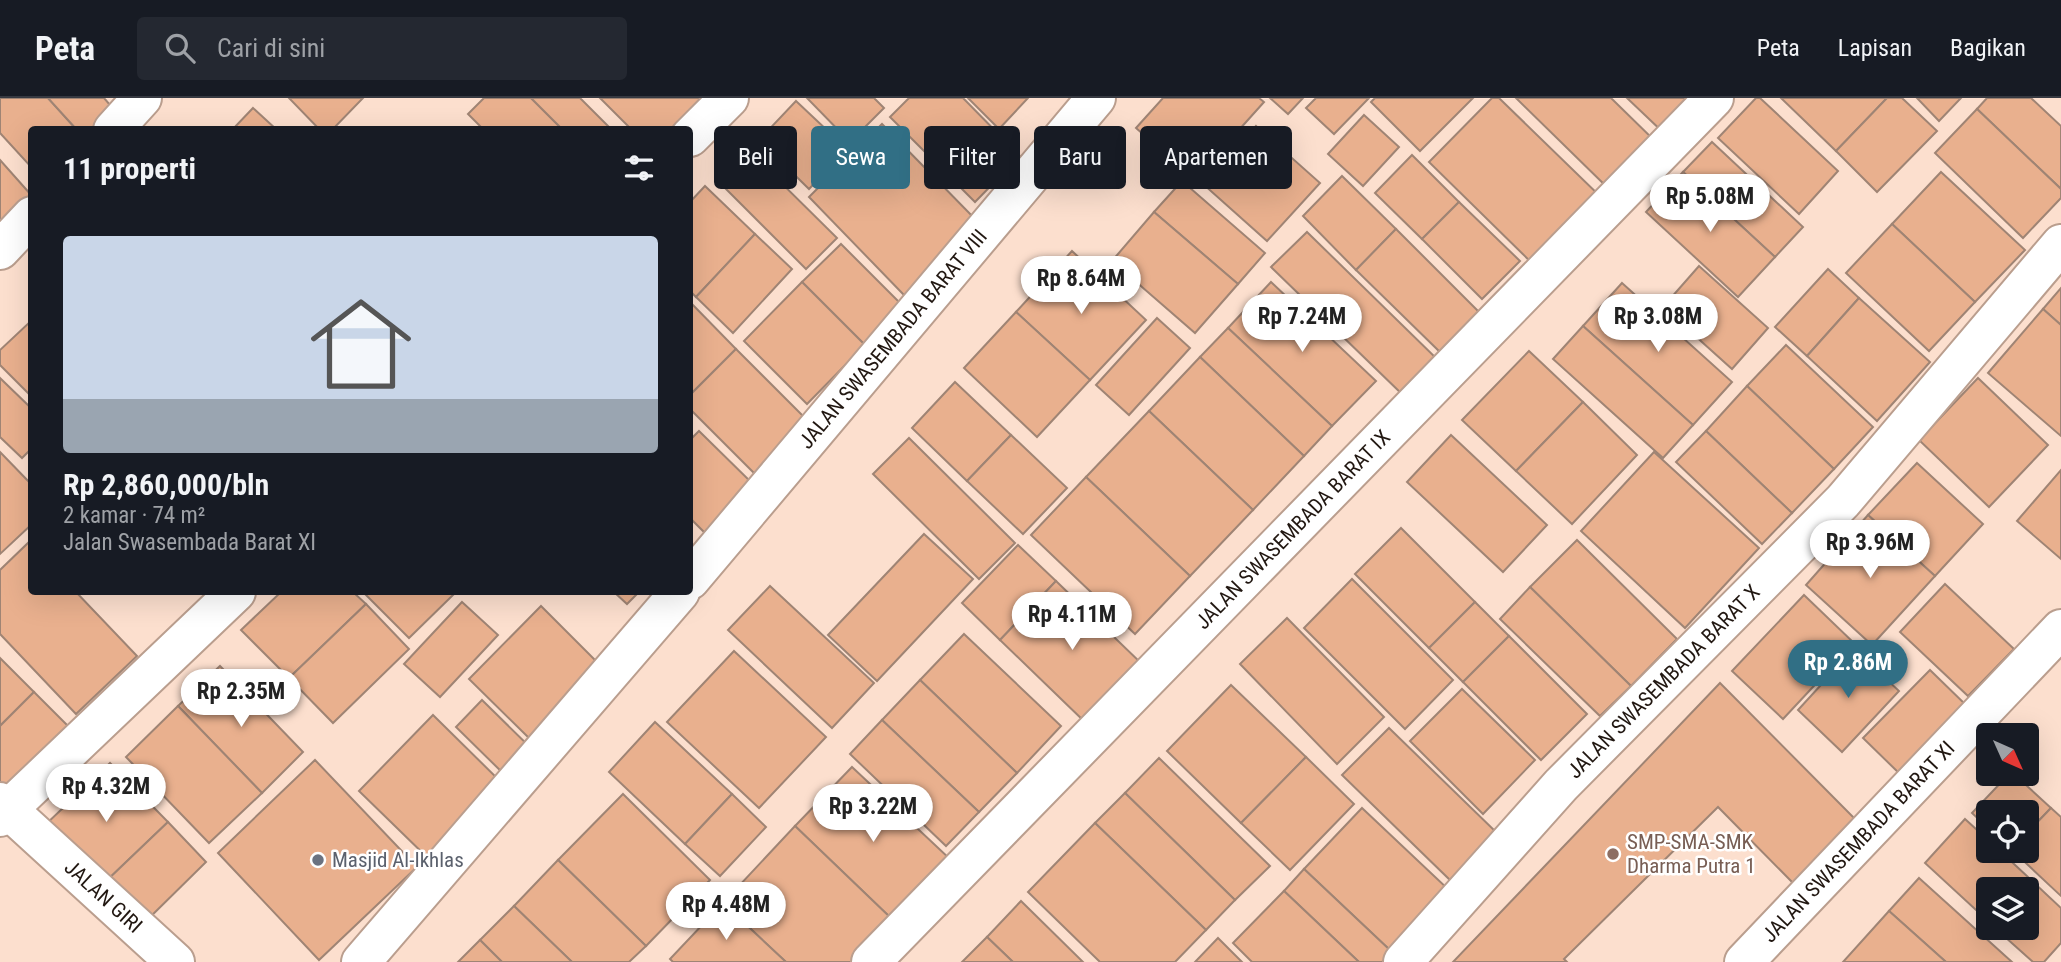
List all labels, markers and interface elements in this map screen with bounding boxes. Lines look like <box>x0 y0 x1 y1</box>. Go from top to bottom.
search box <box>137 17 627 80</box>
text: Peta <box>35 29 95 68</box>
icon: search <box>161 29 199 67</box>
text: Cari di sini <box>217 33 325 63</box>
text: Peta <box>1757 34 1800 62</box>
text: Lapisan <box>1838 34 1912 62</box>
text: Bagikan <box>1950 34 2026 62</box>
chip: Beli <box>714 126 797 189</box>
chip: Sewa <box>811 126 910 189</box>
chip: Filter <box>924 126 1020 189</box>
chip: Baru <box>1034 126 1126 189</box>
chip: Apartemen <box>1140 126 1292 189</box>
icon: filters <box>620 149 658 187</box>
text: 11 properti <box>63 151 196 186</box>
pin: Rp 5.08M <box>1638 174 1782 234</box>
text: Rp 5.08M <box>1666 183 1754 210</box>
street label: JALAN SWASEMBADA BARAT VIII <box>794 225 992 453</box>
pin: Rp 8.64M <box>1009 256 1153 316</box>
text: Rp 8.64M <box>1037 265 1125 292</box>
icon: home <box>298 281 424 407</box>
pin: Rp 7.24M <box>1230 294 1374 354</box>
pin: Rp 3.08M <box>1586 294 1730 354</box>
text: Rp 7.24M <box>1258 303 1346 330</box>
text: Rp 3.08M <box>1614 303 1702 330</box>
street label: JALAN SWASEMBADA BARAT IX <box>1191 425 1395 634</box>
text: Rp 2,860,000/bln <box>63 467 269 502</box>
text: 2 kamar · 74 m² <box>63 502 205 529</box>
pin: Rp 3.96M <box>1798 520 1942 580</box>
text: Jalan Swasembada Barat XI <box>63 529 316 556</box>
text: Rp 3.96M <box>1826 529 1914 556</box>
street label: JALAN SWASEMBADA BARAT X <box>1563 580 1765 783</box>
pin: Rp 4.11M <box>1000 592 1144 652</box>
text: Rp 4.11M <box>1028 601 1116 628</box>
pin: Rp 2.86M <box>1776 640 1920 700</box>
text: Rp 2.86M <box>1804 649 1892 676</box>
pin: Rp 2.35M <box>169 670 313 729</box>
text: Rp 2.35M <box>197 678 285 705</box>
north arrow <box>1976 723 2039 786</box>
map controls <box>1976 723 2039 940</box>
street label: JALAN SWASEMBADA BARAT XI <box>1757 736 1960 947</box>
pin: Rp 4.32M <box>34 764 178 824</box>
text: Rp 4.32M <box>62 773 150 800</box>
pin: Rp 3.22M <box>801 784 945 844</box>
text: Rp 3.22M <box>829 793 917 820</box>
button: locate <box>1976 800 2039 863</box>
place label: SMP-SMA-SMK Dharma Putra 1 <box>1627 830 1756 878</box>
marker: SMP-SMA-SMK Dharma Putra 1 <box>1605 846 1621 862</box>
place label: Masjid Al-Ikhlas <box>332 848 464 872</box>
marker: Masjid Al-Ikhlas <box>310 852 326 868</box>
street label: JALAN GIRI <box>60 855 147 938</box>
button: layers <box>1976 877 2039 940</box>
pin: Rp 4.48M <box>654 882 798 942</box>
text: Rp 4.48M <box>682 891 770 918</box>

